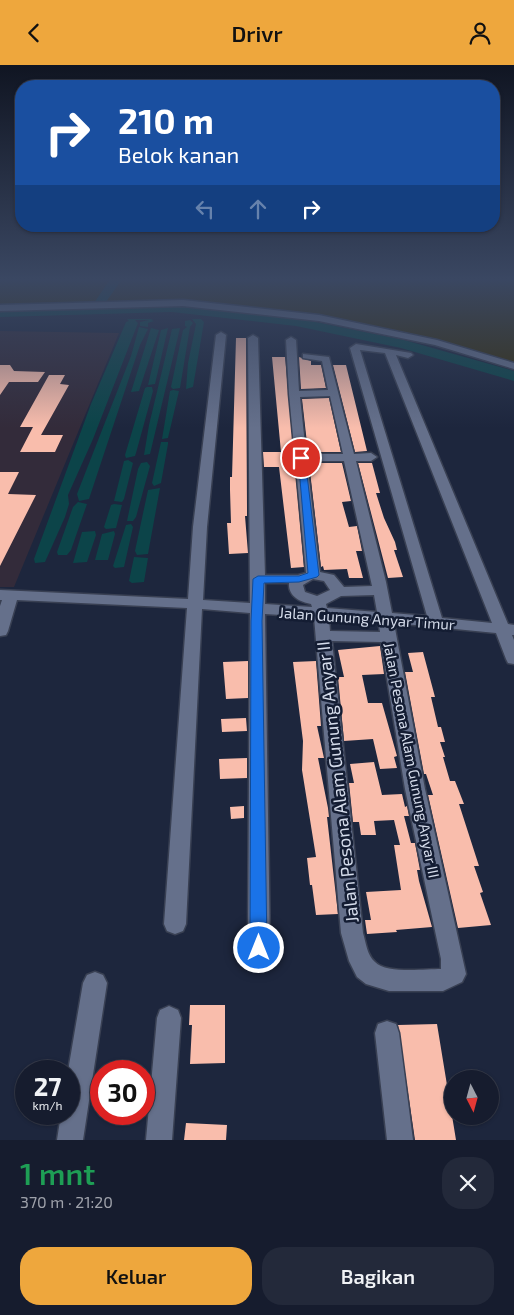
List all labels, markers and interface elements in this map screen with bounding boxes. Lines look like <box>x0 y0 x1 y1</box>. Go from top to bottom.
icon: back <box>20 19 48 47</box>
icon: person <box>466 19 494 47</box>
text: Drivr <box>231 20 283 46</box>
text: 210 m <box>118 99 214 141</box>
icon: right <box>35 100 100 165</box>
text: Belok kanan <box>118 141 239 167</box>
icon: left <box>191 195 219 223</box>
icon: ahead <box>244 195 272 223</box>
icon: right <box>297 195 325 223</box>
pin <box>280 437 322 479</box>
icon: arrive <box>287 444 315 472</box>
street label: Jalan Gunung Anyar Timur <box>278 603 456 633</box>
street label: Jalan Pesona Alam Gunung Anyar II <box>311 640 363 924</box>
street label: Jalan Pesona Alam Gunung Anyar III <box>380 641 444 879</box>
position arrow <box>232 921 284 973</box>
speed limit sign: 30 <box>90 1060 155 1125</box>
north arrow <box>444 1070 499 1125</box>
map controls <box>444 1070 499 1125</box>
text: 27 <box>34 1071 61 1101</box>
text: km/h <box>33 1098 62 1112</box>
text: 1 mnt <box>20 1155 95 1191</box>
button: close <box>442 1157 494 1209</box>
text: 370 m · 21:20 <box>20 1192 113 1211</box>
button: Keluar <box>20 1247 252 1305</box>
button: Bagikan <box>262 1247 494 1305</box>

